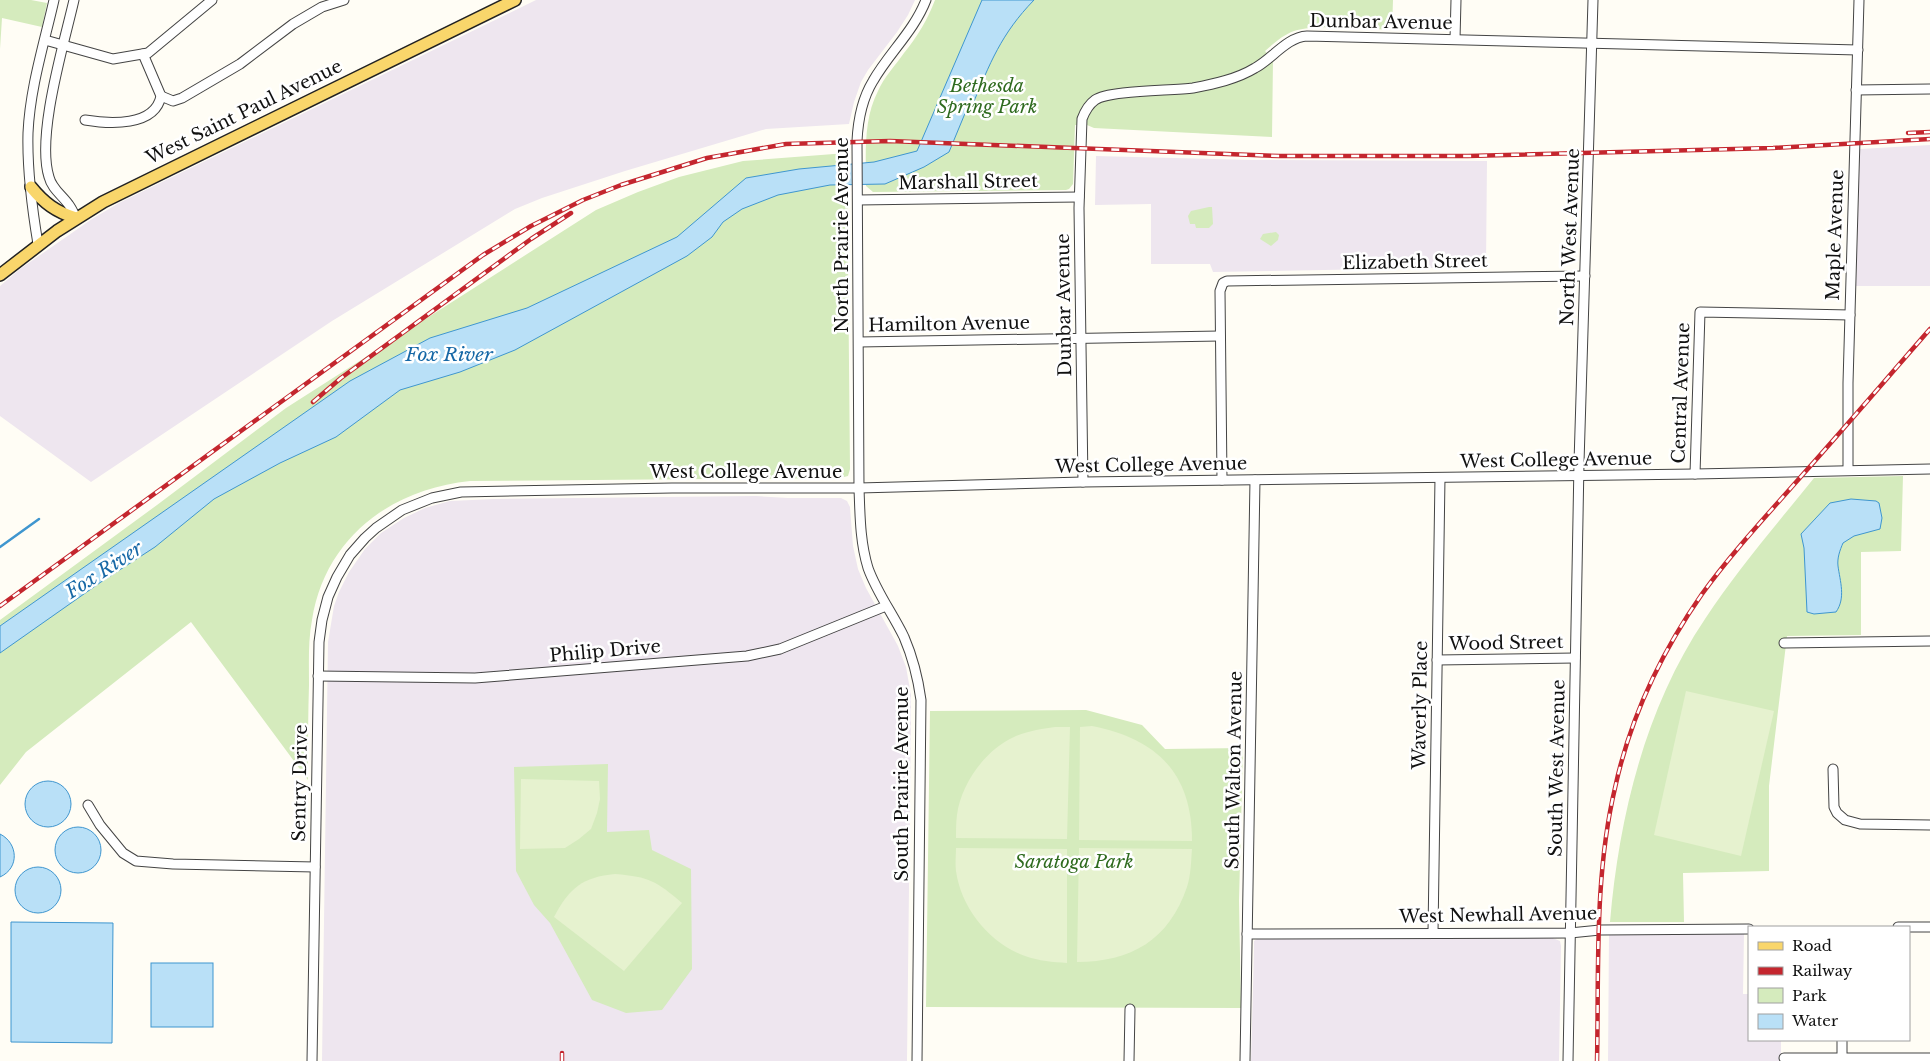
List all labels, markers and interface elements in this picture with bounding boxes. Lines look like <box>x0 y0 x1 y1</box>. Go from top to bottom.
street label: Dunbar Avenue <box>1309 10 1453 34</box>
street label: West Saint Paul Avenue <box>141 55 346 170</box>
park label: Bethesda Spring Park <box>937 75 1037 118</box>
street label: North Prairie Avenue <box>831 137 853 333</box>
street label: North West Avenue <box>1556 148 1584 326</box>
street label: Maple Avenue <box>1822 169 1848 301</box>
street label: Marshall Street <box>898 170 1038 194</box>
street label: Dunbar Avenue <box>1052 233 1076 377</box>
street label: Elizabeth Street <box>1342 250 1488 274</box>
street label: Hamilton Avenue <box>868 312 1030 336</box>
street label: Central Avenue <box>1668 322 1694 464</box>
water label: Fox River <box>404 343 494 366</box>
street label: West College Avenue <box>1459 447 1652 473</box>
street label: West College Avenue <box>1054 452 1247 478</box>
street label: West College Avenue <box>649 461 842 483</box>
water label: Fox River <box>60 536 148 604</box>
street label: Wood Street <box>1447 631 1564 655</box>
street label: Philip Drive <box>548 635 662 667</box>
street label: Waverly Place <box>1408 640 1432 771</box>
street label: South Walton Avenue <box>1221 671 1247 869</box>
street label: South West Avenue <box>1544 679 1570 857</box>
street label: South Prairie Avenue <box>891 687 913 881</box>
street label: Sentry Drive <box>288 724 312 842</box>
park label: Saratoga Park <box>1015 851 1133 873</box>
street label: West Newhall Avenue <box>1398 902 1597 928</box>
legend <box>1748 926 1910 1041</box>
text: Road <box>1792 936 1832 955</box>
text: Railway <box>1792 961 1853 980</box>
text: Park <box>1792 986 1828 1005</box>
text: Water <box>1791 1011 1839 1030</box>

